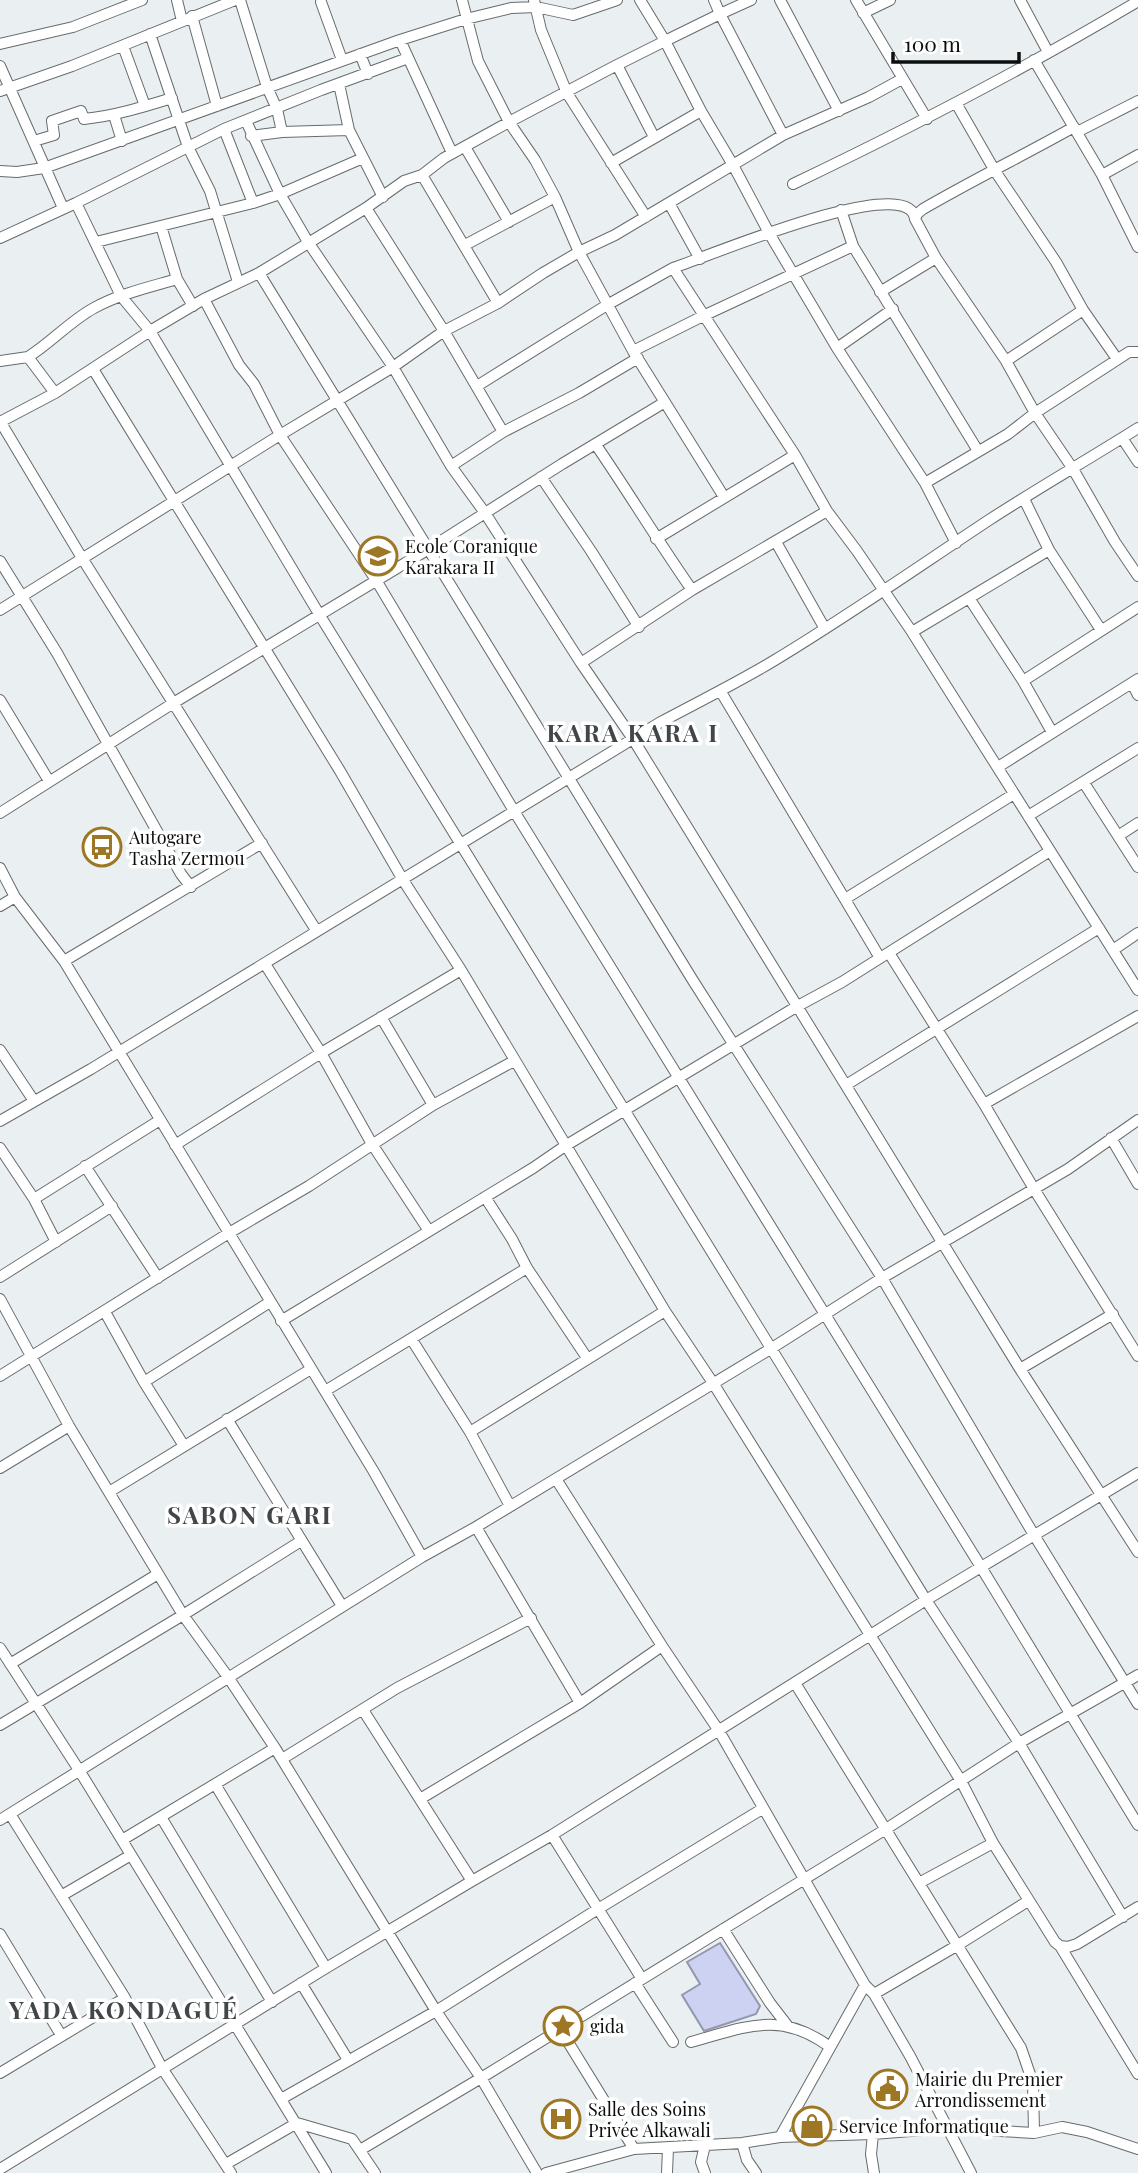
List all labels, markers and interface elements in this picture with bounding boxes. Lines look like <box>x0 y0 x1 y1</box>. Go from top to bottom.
scale bar <box>893 21 1019 65</box>
text: 100 m <box>904 29 961 57</box>
place label: Ecole Coranique Karakara II <box>405 534 538 579</box>
school or university icon: Ecole Coranique Karakara II <box>357 535 399 577</box>
district label: KARA KARA I <box>547 716 719 748</box>
place label: Autogare Tasha Zermou <box>128 825 245 870</box>
bus stop icon: Autogare Tasha Zermou <box>81 826 123 868</box>
district label: SABON GARI <box>167 1498 333 1530</box>
district label: YADA KONDAGUÉ <box>8 1993 239 2025</box>
place icon: gida <box>542 2005 584 2047</box>
place label: gida <box>590 2014 624 2038</box>
place label: Mairie du Premier Arrondissement <box>914 2067 1063 2112</box>
public building icon: Mairie du Premier Arrondissement <box>867 2068 909 2110</box>
place label: Salle des Soins Privée Alkawali <box>588 2097 711 2142</box>
hospital icon: Salle des Soins Privée Alkawali <box>540 2098 582 2140</box>
shop icon: Service Informatique <box>791 2105 833 2147</box>
place label: Service Informatique <box>839 2114 1009 2138</box>

